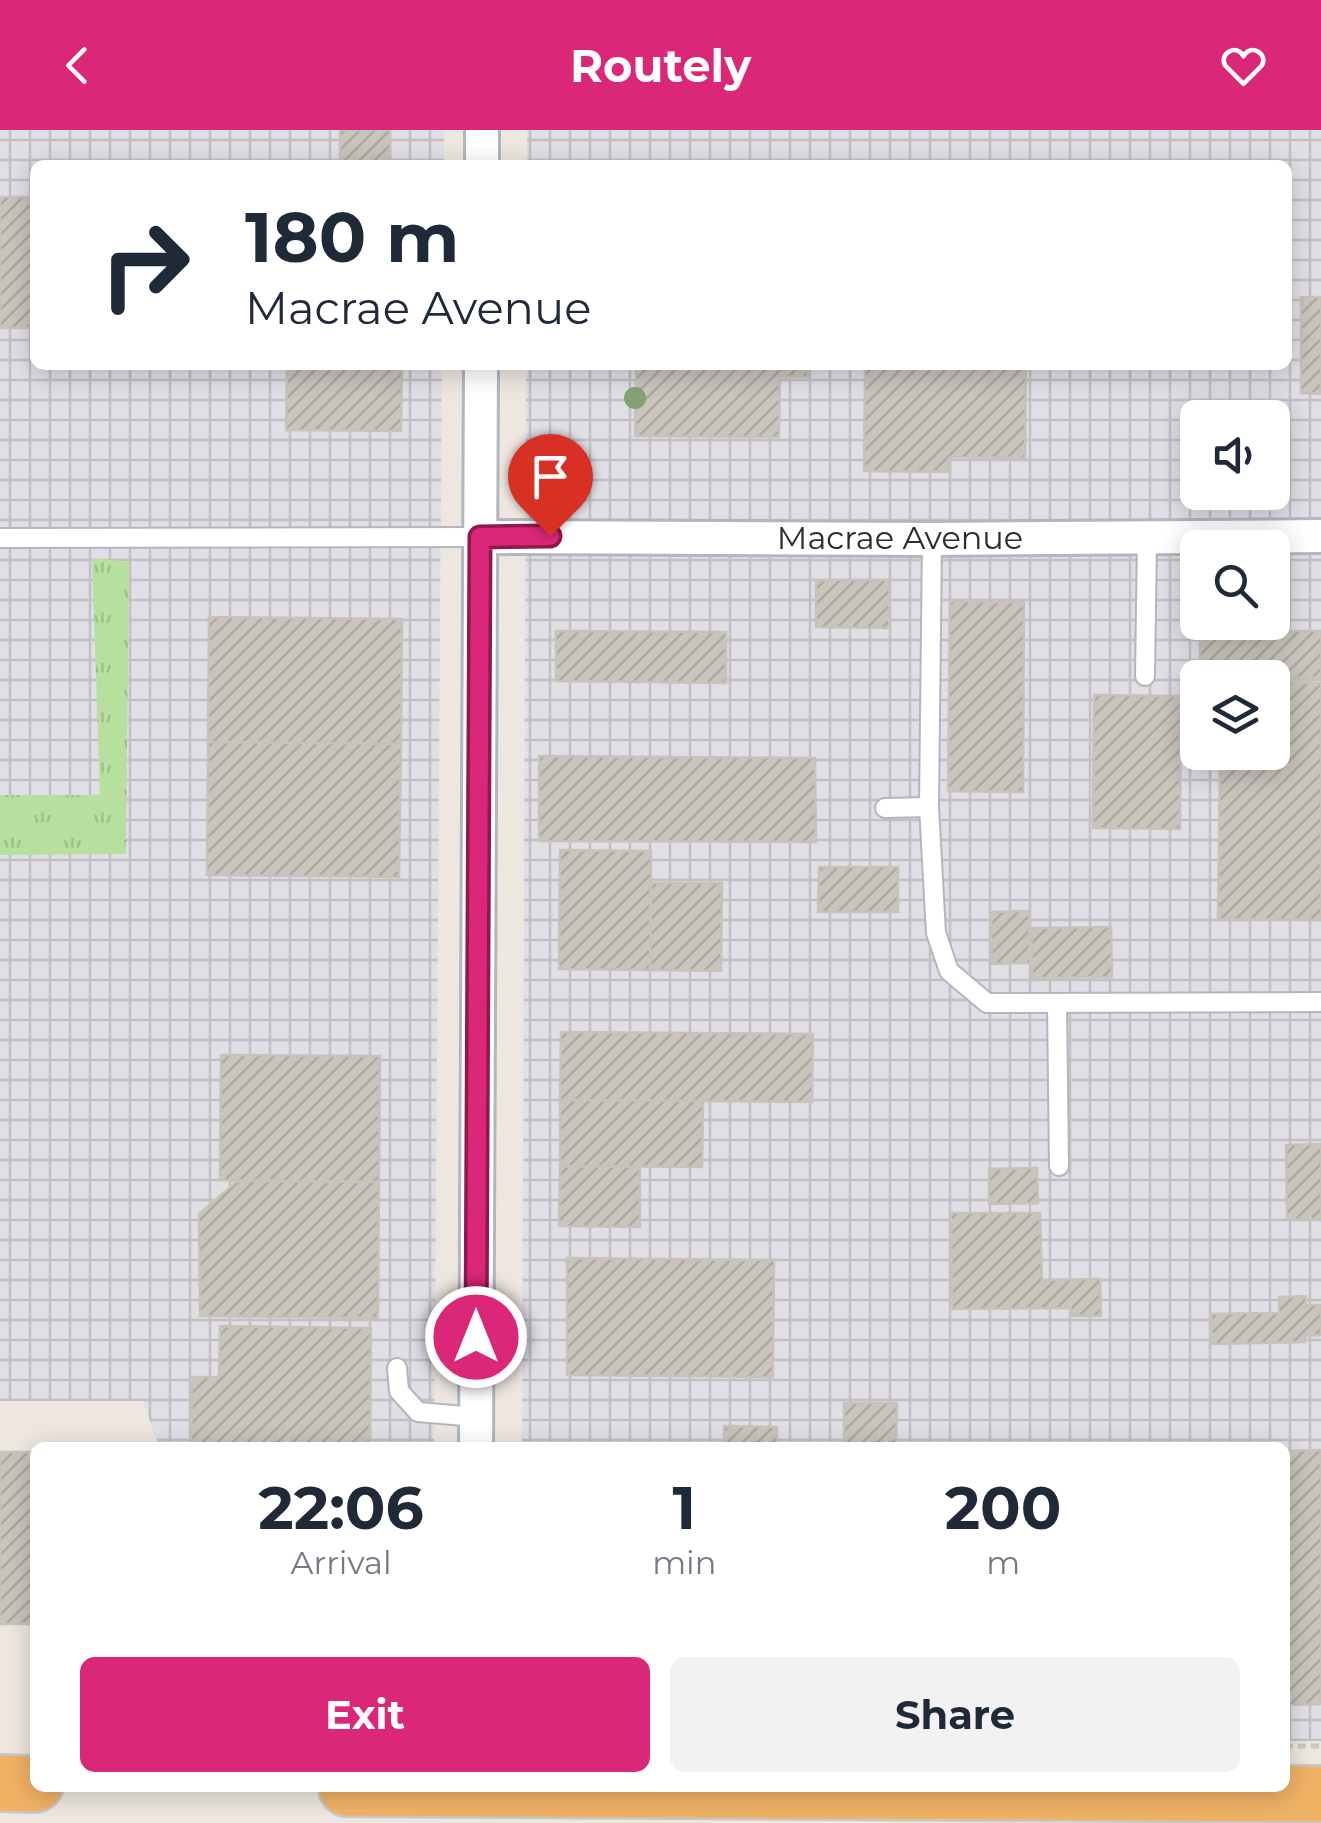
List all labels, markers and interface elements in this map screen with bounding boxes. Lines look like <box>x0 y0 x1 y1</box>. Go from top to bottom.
icon: back <box>50 38 105 93</box>
text: Routely <box>570 38 751 93</box>
icon: heart <box>1216 38 1271 93</box>
text: 180 m <box>245 194 459 280</box>
icon: right <box>80 200 210 330</box>
text: Macrae Avenue <box>245 280 591 335</box>
map controls <box>1180 400 1290 770</box>
button: sound <box>1180 400 1290 510</box>
pin <box>508 434 593 537</box>
icon: arrive <box>523 449 578 504</box>
street label: Macrae Avenue <box>777 518 1023 557</box>
button: search <box>1180 530 1290 640</box>
button: layers <box>1180 660 1290 770</box>
position arrow <box>424 1285 528 1389</box>
text: 22:06 <box>258 1471 424 1544</box>
text: 1 <box>673 1471 696 1544</box>
text: 200 <box>945 1471 1062 1544</box>
text: Arrival <box>291 1543 392 1582</box>
text: min <box>652 1543 716 1582</box>
text: m <box>986 1543 1020 1582</box>
button: Exit <box>80 1657 650 1772</box>
button: Share <box>670 1657 1240 1772</box>

